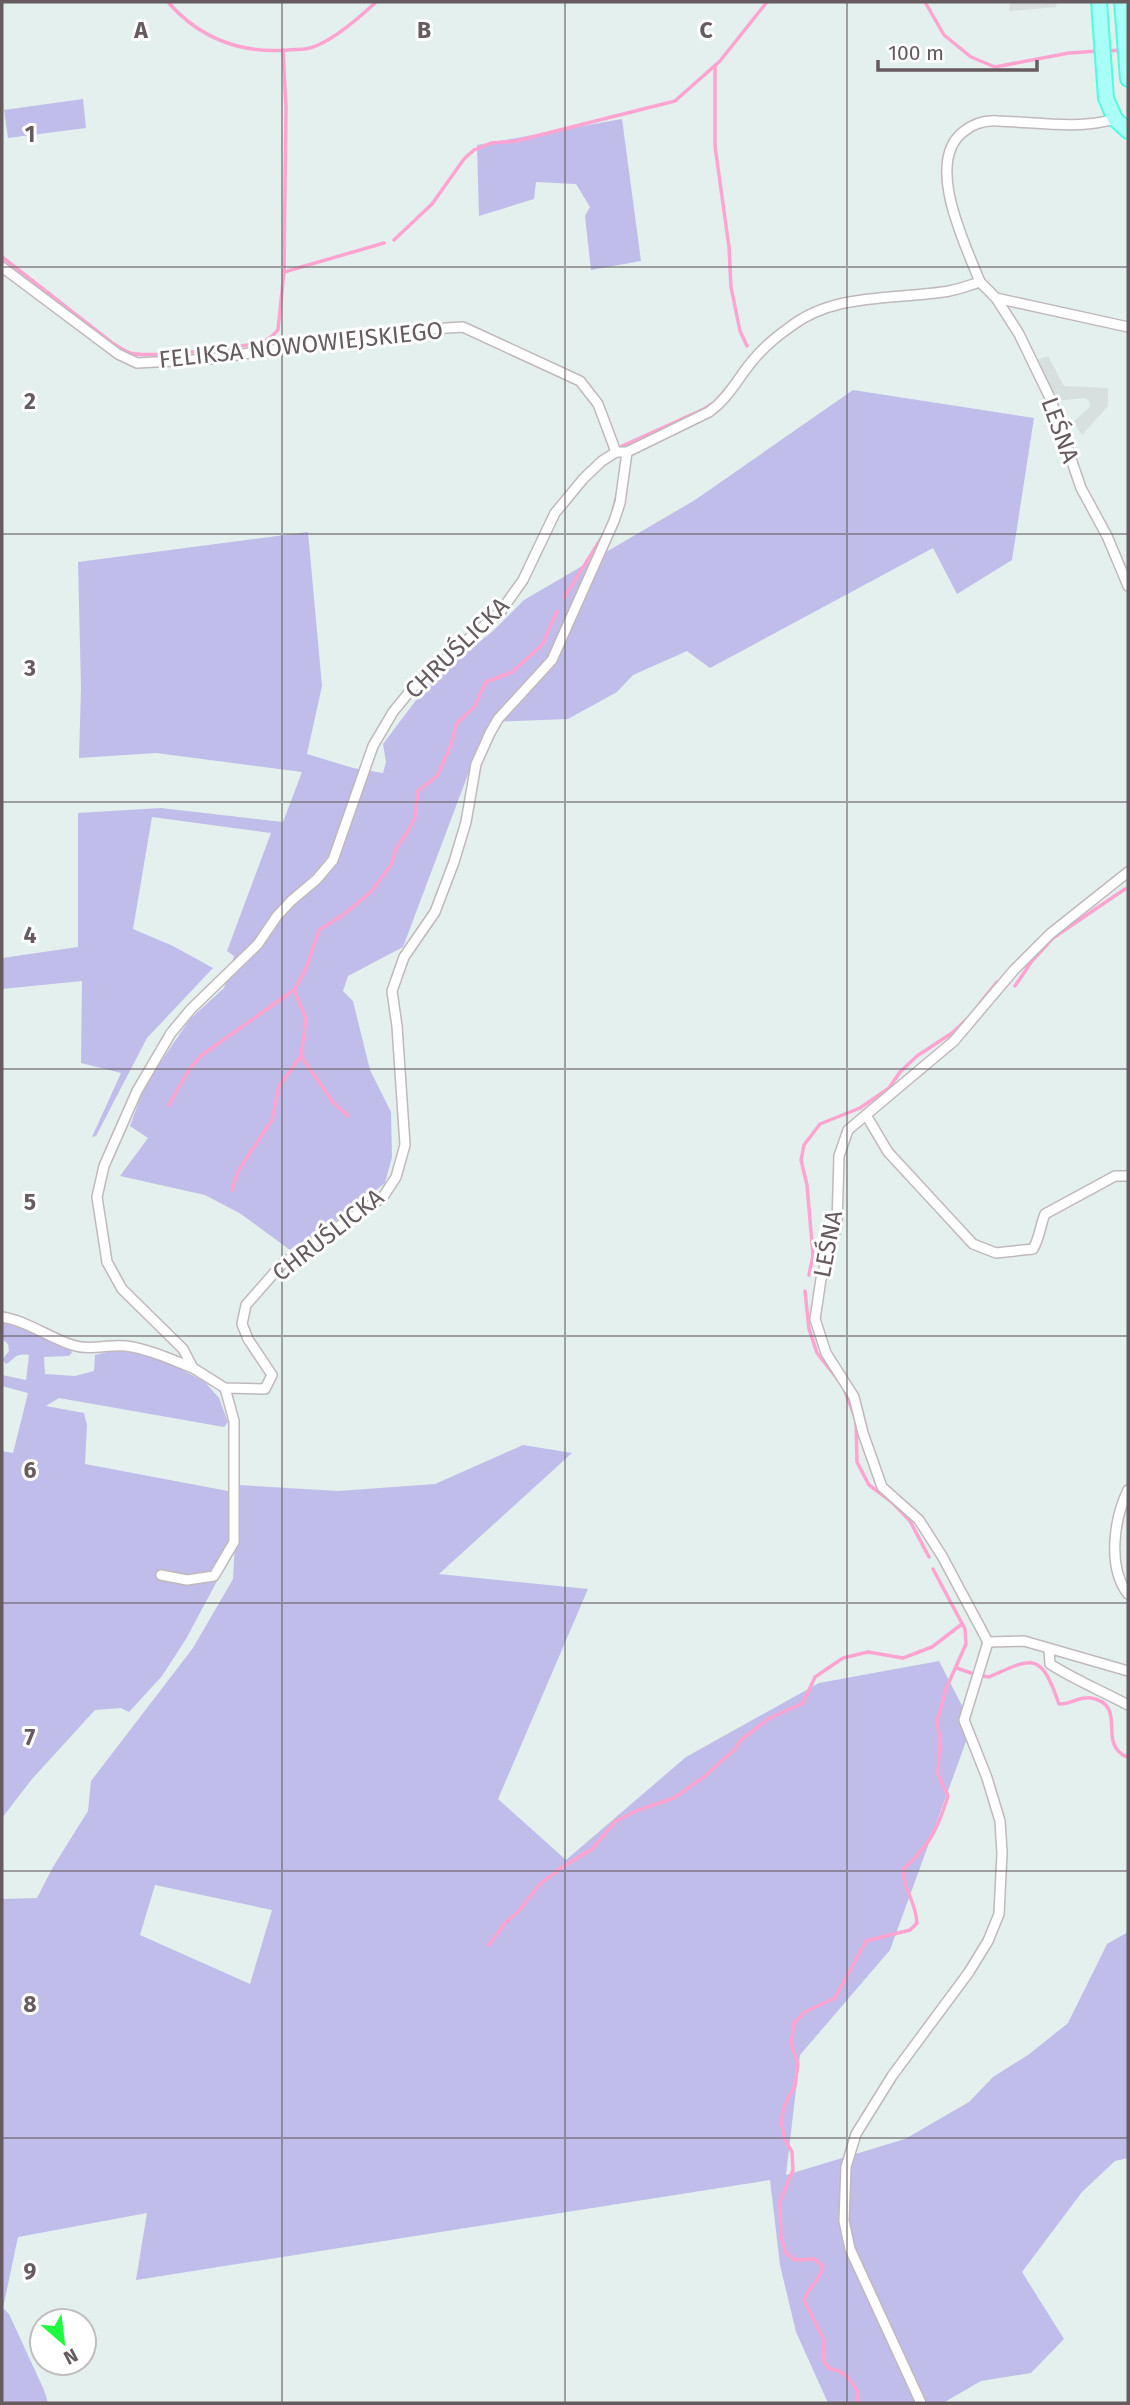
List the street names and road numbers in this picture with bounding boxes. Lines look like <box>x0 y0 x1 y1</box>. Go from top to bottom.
street label: FELIKSA NOWOWIEJSKIEGO <box>158 316 444 374</box>
street label: LEŚNA <box>1035 393 1086 467</box>
street label: CHRUŚLICKA <box>399 591 515 704</box>
street label: CHRUŚLICKA <box>266 1182 389 1287</box>
street label: LEŚNA <box>807 1208 848 1280</box>

